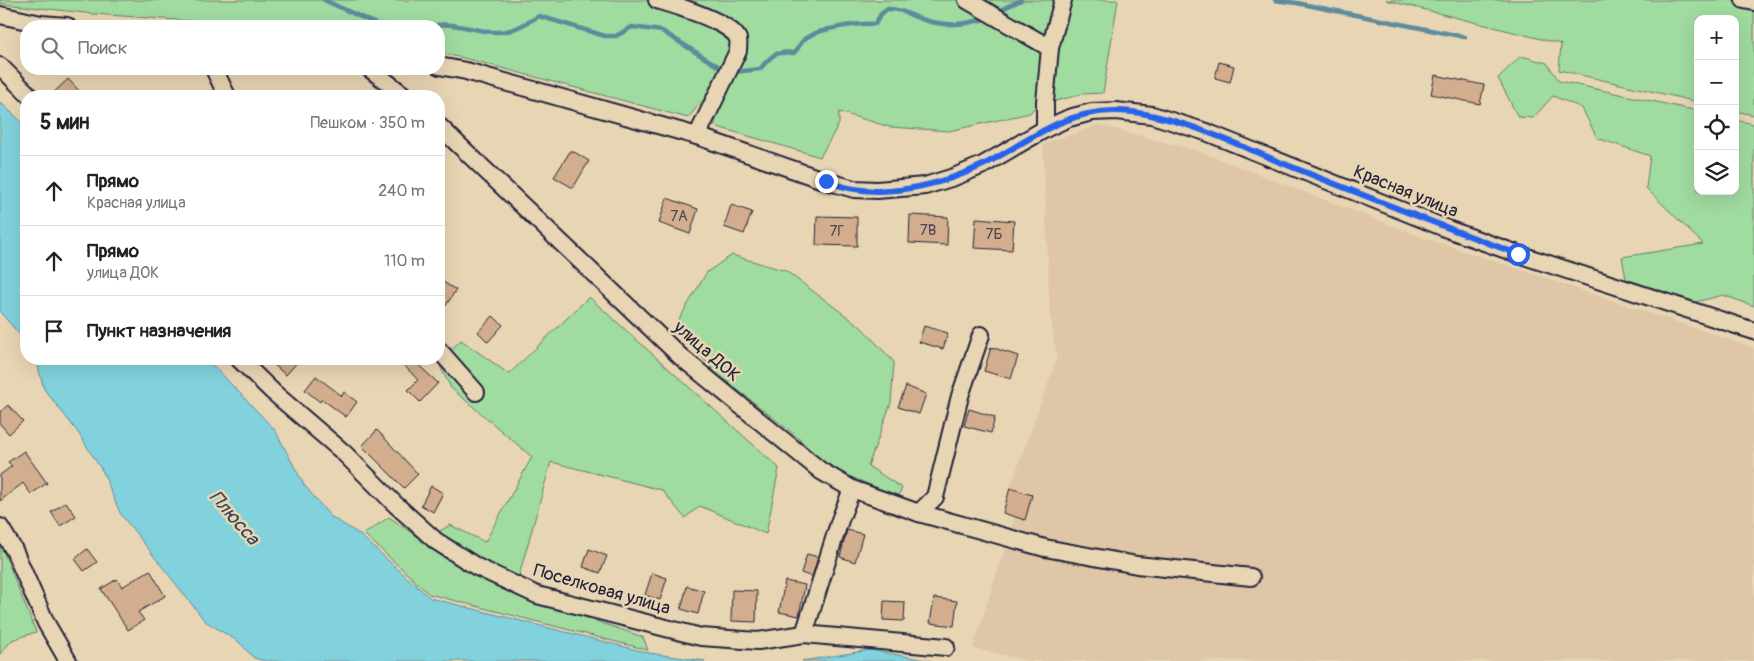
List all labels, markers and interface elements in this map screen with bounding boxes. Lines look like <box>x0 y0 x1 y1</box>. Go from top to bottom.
map controls <box>1694 15 1739 195</box>
button: + <box>1694 15 1739 60</box>
search box <box>20 20 445 75</box>
icon: search <box>38 34 66 62</box>
text: Поиск <box>78 36 128 60</box>
button: − <box>1694 60 1739 105</box>
button: locate <box>1694 105 1739 150</box>
text: 5 мин <box>40 109 90 136</box>
text: Пешком · 350 m <box>310 113 425 133</box>
button: layers <box>1694 150 1739 195</box>
street label: Красная улица <box>1350 160 1462 223</box>
text: Прямо <box>87 169 139 193</box>
route end <box>815 170 838 193</box>
icon: ahead <box>40 177 68 205</box>
text: 240 m <box>378 181 425 201</box>
text: Красная улица <box>87 193 186 213</box>
house number: 7А <box>670 207 688 226</box>
house number: 7В <box>920 221 936 240</box>
house number: 7Г <box>829 222 845 241</box>
house number: 7Б <box>986 225 1002 244</box>
text: Прямо <box>87 239 139 263</box>
route start <box>1507 243 1530 266</box>
icon: ahead <box>40 247 68 275</box>
text: 110 m <box>384 251 425 271</box>
text: улица ДОК <box>87 263 159 283</box>
street label: улица ДОК <box>668 315 745 387</box>
icon: arrive <box>40 317 68 345</box>
text: Пункт назначения <box>87 319 231 343</box>
water label: Плюсса <box>204 486 265 551</box>
street label: Поселковая улица <box>531 559 673 620</box>

